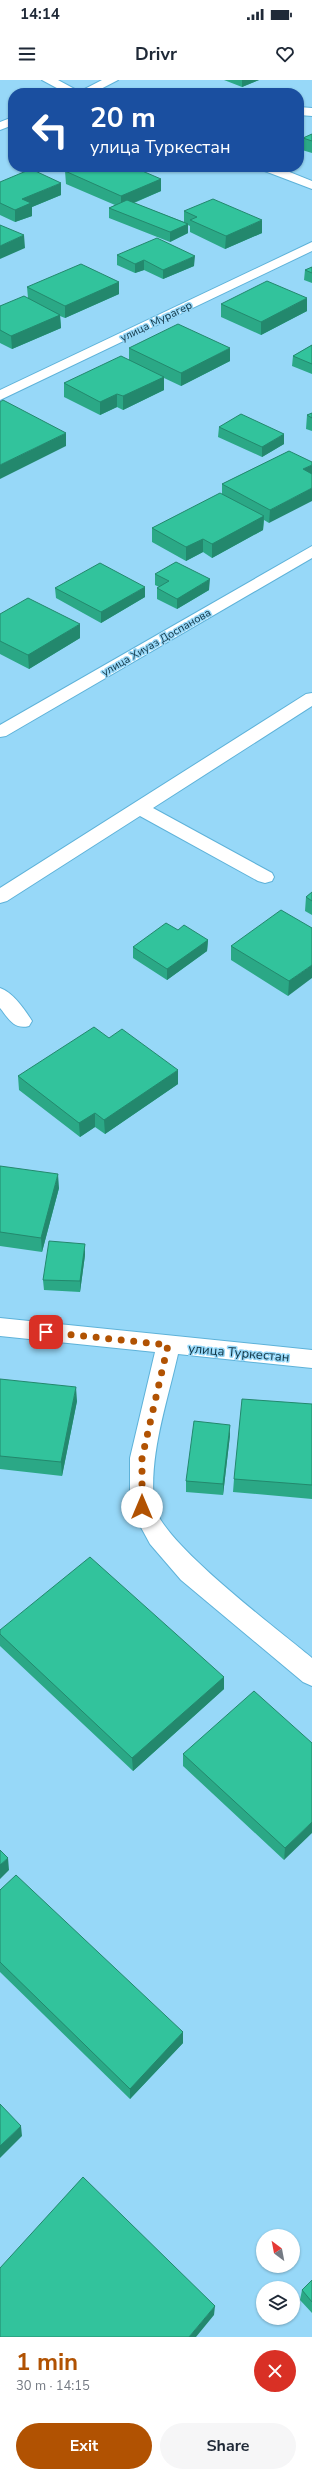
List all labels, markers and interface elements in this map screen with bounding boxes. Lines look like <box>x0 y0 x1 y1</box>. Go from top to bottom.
text: 14:14 <box>20 4 60 24</box>
text: Drivr <box>135 42 177 66</box>
icon: menu <box>16 43 38 65</box>
icon: heart <box>274 43 296 65</box>
text: 20 m <box>90 99 156 137</box>
icon: left <box>24 104 76 156</box>
text: улица Туркестан <box>90 135 230 159</box>
street label: улица Мурагер <box>118 298 195 345</box>
street label: улица Хиуаз Доспанова <box>99 605 214 680</box>
pin <box>29 1315 63 1349</box>
icon: arrive <box>35 1321 57 1343</box>
street label: улица Туркестан <box>188 1340 290 1366</box>
position arrow <box>121 1486 163 1528</box>
north arrow <box>256 2229 300 2273</box>
map controls <box>256 2229 300 2325</box>
button: layers <box>256 2281 300 2325</box>
text: 1 min <box>16 2346 78 2378</box>
button: close <box>254 2350 296 2392</box>
text: 30 m · 14:15 <box>16 2377 90 2395</box>
button: Exit <box>16 2423 152 2469</box>
button: Share <box>160 2423 296 2469</box>

